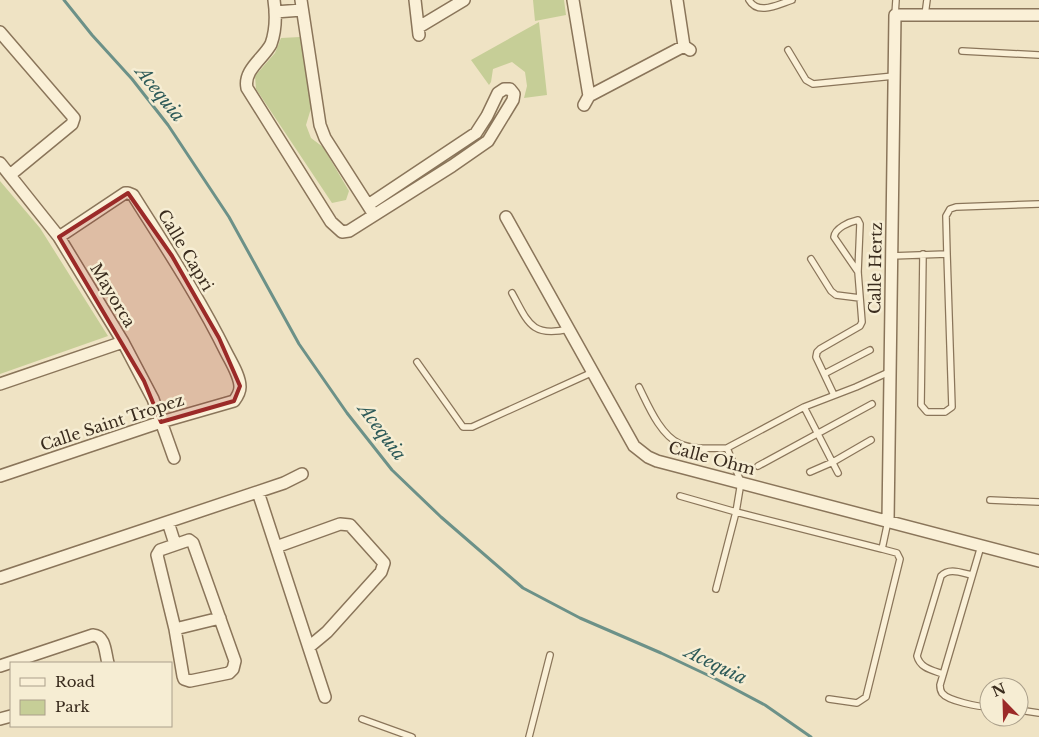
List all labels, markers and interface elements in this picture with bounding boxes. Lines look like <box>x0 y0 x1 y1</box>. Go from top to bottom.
water label: Acequia <box>130 60 189 126</box>
street label: Calle Capri <box>154 206 218 295</box>
street label: Calle Hertz <box>864 222 886 314</box>
street label: Mayorca <box>86 259 140 331</box>
street label: Calle Saint Tropez <box>37 389 187 455</box>
water label: Acequia <box>352 398 411 465</box>
street label: Calle Ohm <box>666 437 758 479</box>
water label: Acequia <box>680 640 750 689</box>
legend <box>10 662 172 727</box>
text: Road <box>55 672 95 691</box>
north arrow <box>979 677 1029 727</box>
text: N <box>989 679 1008 701</box>
text: Park <box>55 697 91 716</box>

